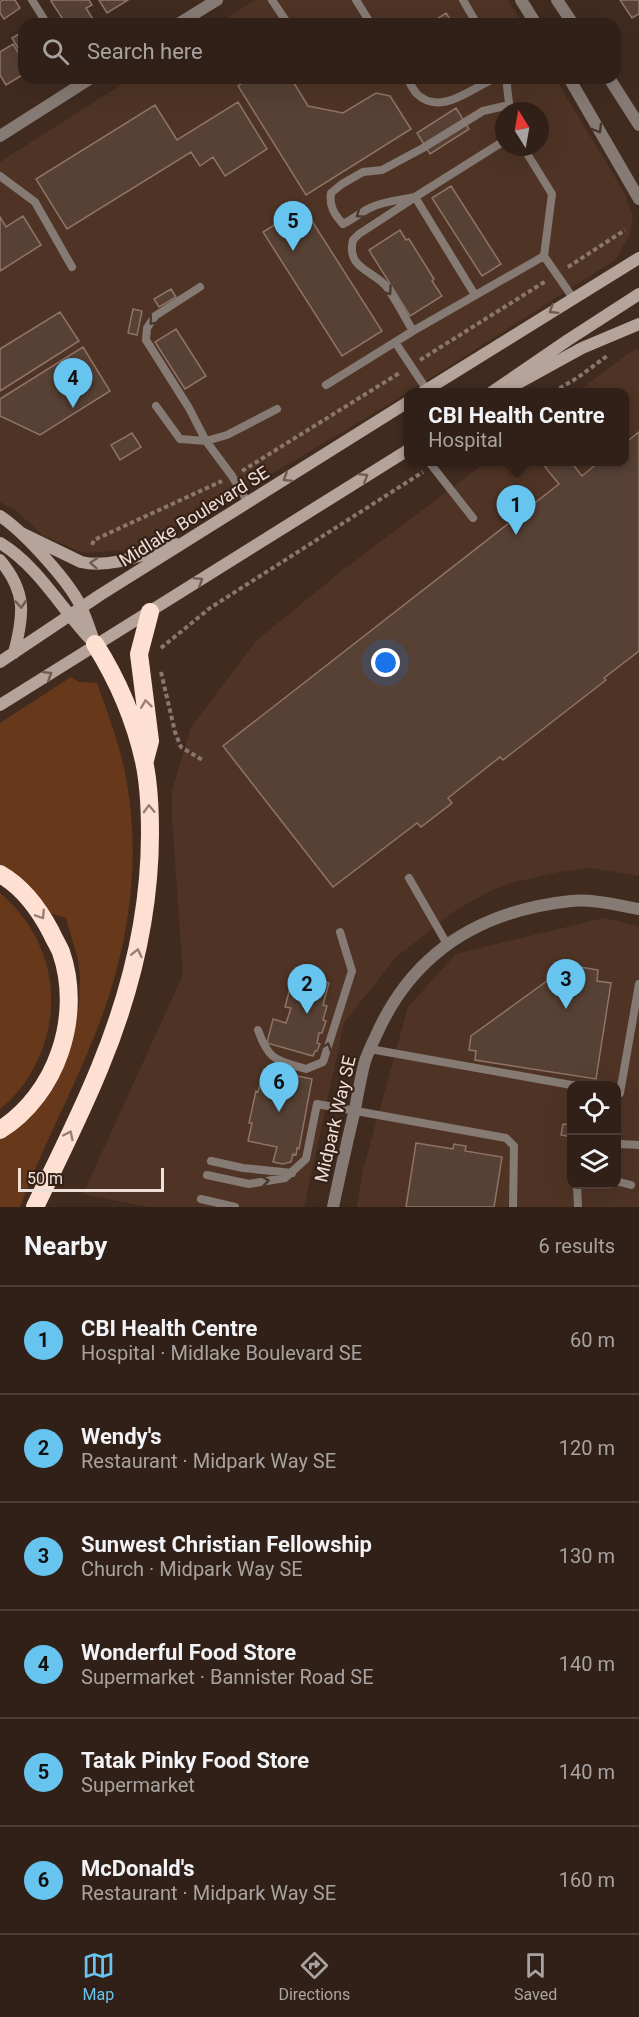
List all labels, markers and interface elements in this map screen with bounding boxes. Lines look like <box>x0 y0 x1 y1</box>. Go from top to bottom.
search box <box>18 18 621 84</box>
icon: search <box>39 35 72 68</box>
text: Search here <box>87 39 203 64</box>
north arrow <box>495 102 549 156</box>
one-way arrow <box>591 122 602 133</box>
pin: 5 <box>274 202 312 251</box>
one-way arrow <box>355 207 366 218</box>
one-way arrow <box>381 285 392 296</box>
one-way arrow <box>549 303 559 315</box>
one-way arrow <box>150 314 161 325</box>
pin: 4 <box>54 358 92 408</box>
popup <box>404 388 629 466</box>
text: CBI Health Centre <box>428 403 605 428</box>
text: Hospital <box>428 428 503 452</box>
street label: Midlake Boulevard SE <box>115 461 273 571</box>
one-way arrow <box>283 471 294 482</box>
one-way arrow <box>358 473 368 485</box>
pin: 1 <box>496 486 536 535</box>
one-way arrow <box>90 556 99 569</box>
one-way arrow <box>193 577 203 589</box>
one-way arrow <box>14 600 27 609</box>
your location <box>371 648 400 677</box>
one-way arrow <box>41 671 52 682</box>
one-way arrow <box>140 699 153 709</box>
one-way arrow <box>143 804 156 813</box>
one-way arrow <box>34 908 45 919</box>
one-way arrow <box>129 948 142 958</box>
pin: 3 <box>546 960 586 1009</box>
pin: 2 <box>288 964 326 1014</box>
one-way arrow <box>320 1042 332 1053</box>
street label: Midpark Way SE <box>310 1054 360 1184</box>
pin: 6 <box>260 1062 298 1112</box>
map controls <box>567 1081 621 1189</box>
button: locate <box>567 1081 621 1135</box>
one-way arrow <box>61 1130 73 1141</box>
button: layers <box>567 1135 621 1189</box>
scale bar <box>18 1165 164 1192</box>
text: 50 m <box>27 1169 63 1188</box>
one-way arrow <box>260 1176 269 1188</box>
text: Nearby <box>24 1231 107 1261</box>
text: 6 results <box>539 1234 615 1258</box>
text: CBI Health Centre <box>81 1316 257 1341</box>
text: 1 <box>38 1328 49 1352</box>
text: 60 m <box>570 1328 615 1352</box>
text: Hospital · Midlake Boulevard SE <box>81 1341 362 1365</box>
text: Wendy's <box>81 1424 162 1449</box>
text: 2 <box>38 1436 49 1460</box>
text: 120 m <box>559 1436 615 1460</box>
text: Restaurant · Midpark Way SE <box>81 1449 336 1473</box>
text: Sunwest Christian Fellowship <box>81 1532 372 1557</box>
text: 3 <box>38 1544 49 1568</box>
text: 130 m <box>559 1544 615 1568</box>
text: Church · Midpark Way SE <box>81 1557 303 1581</box>
text: Wonderful Food Store <box>81 1640 296 1665</box>
text: 4 <box>38 1652 49 1676</box>
text: 140 m <box>559 1652 615 1676</box>
text: Supermarket · Bannister Road SE <box>81 1665 374 1689</box>
text: Tatak Pinky Food Store <box>81 1748 309 1773</box>
text: 5 <box>38 1760 49 1784</box>
text: 140 m <box>559 1760 615 1784</box>
text: Supermarket <box>81 1773 195 1797</box>
text: McDonald's <box>81 1856 195 1881</box>
text: 6 <box>38 1868 49 1892</box>
text: 160 m <box>559 1868 615 1892</box>
text: Restaurant · Midpark Way SE <box>81 1881 336 1905</box>
tab: Map <box>82 1949 115 2004</box>
tab: Directions <box>278 1949 350 2004</box>
tab: Saved <box>514 1949 557 2004</box>

